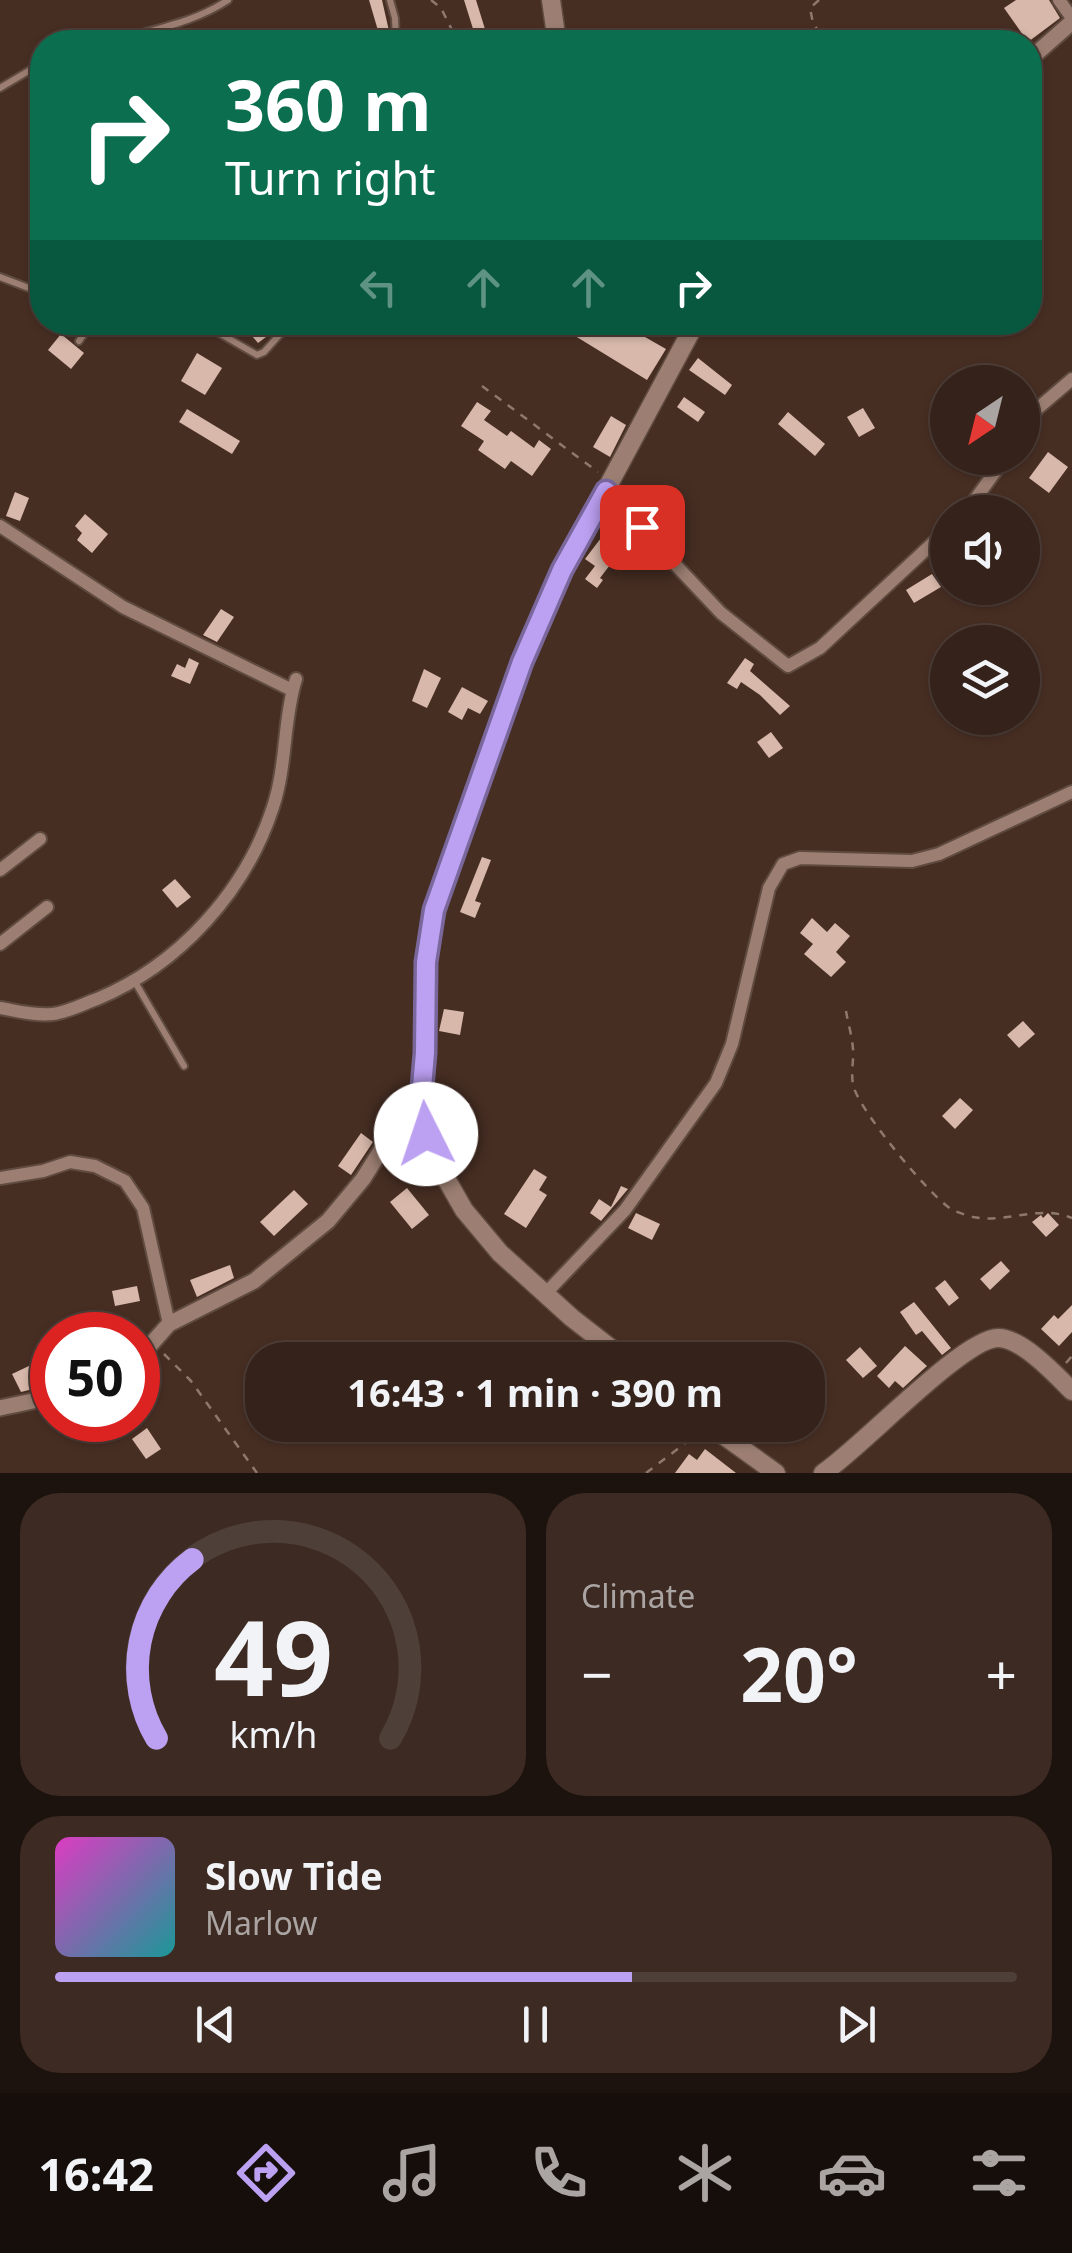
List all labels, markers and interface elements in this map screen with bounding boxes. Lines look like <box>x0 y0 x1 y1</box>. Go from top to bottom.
text: 360 m <box>225 56 432 152</box>
icon: right <box>60 70 190 200</box>
text: Turn right <box>225 147 436 208</box>
icon: left <box>351 260 406 315</box>
icon: ahead <box>456 260 511 315</box>
icon: ahead <box>561 260 616 315</box>
icon: right <box>666 260 721 315</box>
north arrow <box>930 365 1040 475</box>
map controls <box>930 365 1040 735</box>
pin <box>600 485 685 570</box>
button: sound <box>930 495 1040 605</box>
icon: arrive <box>615 500 670 555</box>
button: layers <box>930 625 1040 735</box>
position arrow <box>374 1082 478 1186</box>
speed limit sign: 50 <box>30 1312 160 1442</box>
text: 16:43 · 1 min · 390 m <box>347 1366 723 1418</box>
text: Climate <box>581 1574 695 1617</box>
text: 49 <box>214 1585 332 1726</box>
text: 20° <box>740 1622 858 1724</box>
text: − <box>581 1636 612 1711</box>
text: + <box>986 1636 1017 1711</box>
text: km/h <box>229 1710 317 1758</box>
text: Slow Tide <box>205 1849 383 1901</box>
text: Marlow <box>205 1901 317 1944</box>
icon: previous <box>188 1997 243 2052</box>
icon: pause <box>508 1997 563 2052</box>
icon: next <box>829 1997 884 2052</box>
icon: directions <box>231 2138 301 2208</box>
icon: music <box>377 2138 447 2208</box>
icon: phone <box>524 2138 594 2208</box>
icon: climate <box>670 2138 740 2208</box>
icon: car <box>817 2138 887 2208</box>
icon: filters <box>964 2138 1034 2208</box>
text: 16:42 <box>38 2143 154 2204</box>

